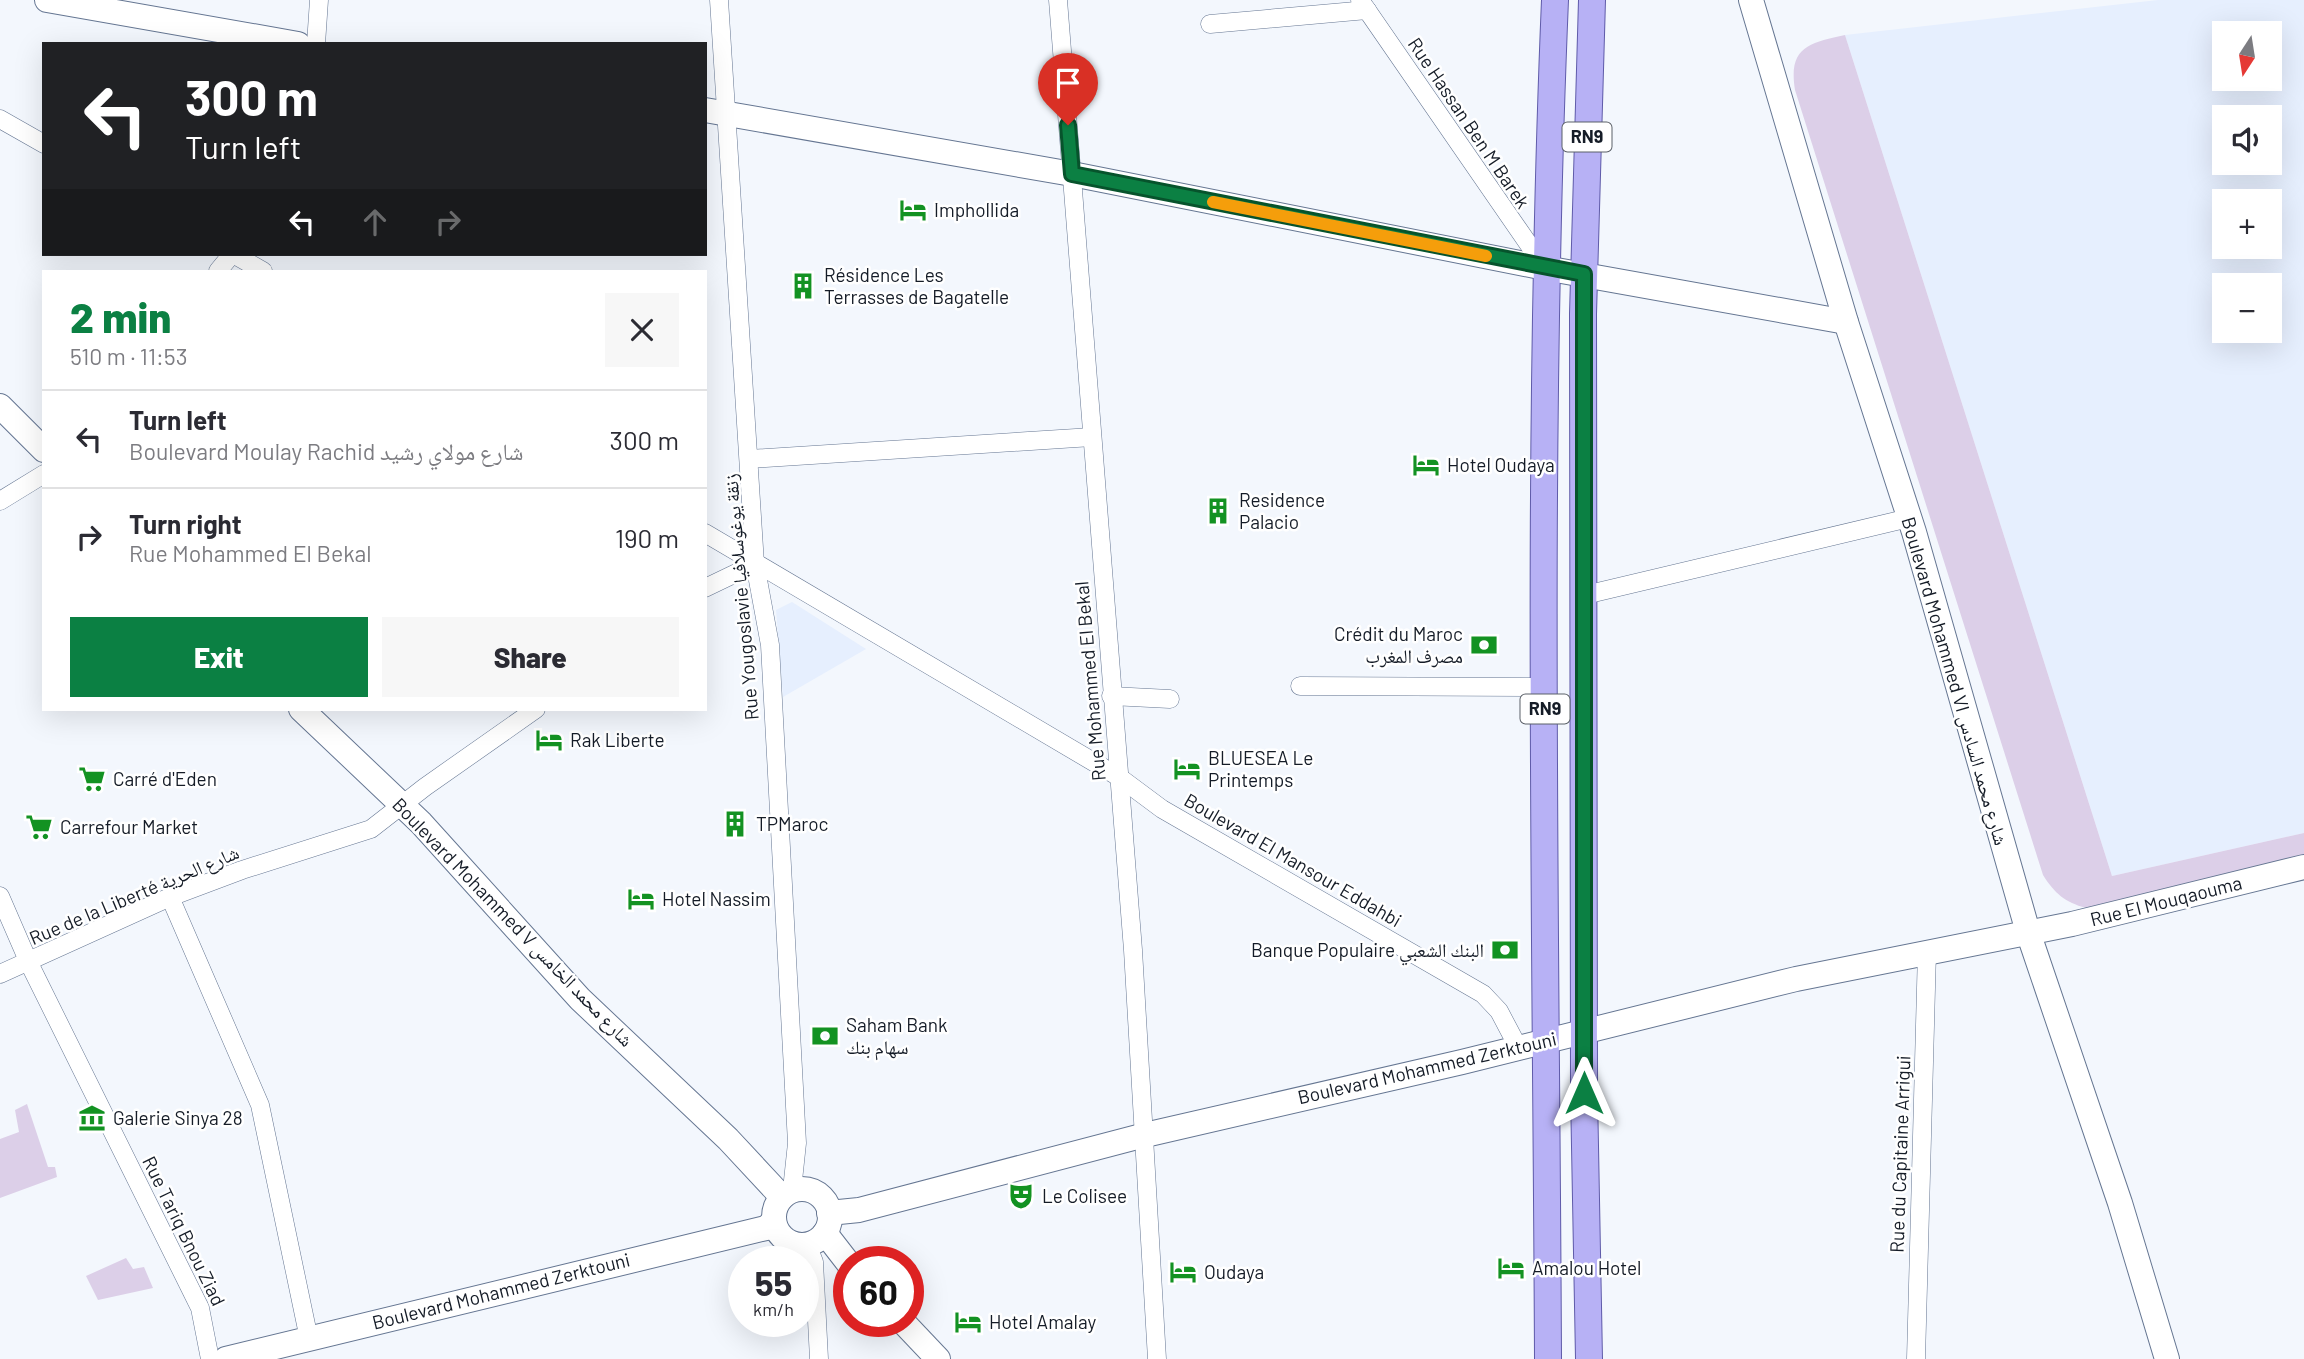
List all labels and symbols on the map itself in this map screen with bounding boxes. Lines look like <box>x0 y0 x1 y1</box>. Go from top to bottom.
north arrow <box>2212 21 2282 91</box>
street label: Rue Hassan Ben M Barek <box>1404 33 1535 212</box>
pin <box>1038 53 1098 125</box>
road number: RN9 <box>1562 122 1612 152</box>
hotel icon: Imphollida <box>898 195 928 225</box>
place label: Imphollida <box>934 198 1019 221</box>
place label: Résidence Les Terrasses de Bagatelle <box>824 263 1009 308</box>
building icon: Résidence Les Terrasses de Bagatelle <box>788 271 818 301</box>
hotel icon: Hotel Oudaya <box>1411 450 1441 480</box>
place label: Hotel Oudaya <box>1447 453 1555 476</box>
street label: Rue Yougoslavie زنقة يوغوسلافيا <box>718 473 764 721</box>
place label: Residence Palacio <box>1239 488 1325 533</box>
building icon: Residence Palacio <box>1203 496 1233 526</box>
street label: Boulevard Mohammed VI شارع محمد السادس <box>1897 514 2013 848</box>
street label: Rue Mohammed El Bekal <box>1069 580 1110 782</box>
place label: Crédit du Maroc مصرف المغرب <box>1334 622 1463 668</box>
bank icon: Crédit du Maroc مصرف المغرب <box>1469 630 1499 660</box>
road number: RN9 <box>1520 694 1570 724</box>
hotel icon: Rak Liberte <box>534 725 564 755</box>
place label: Rak Liberte <box>570 728 665 751</box>
place label: BLUESEA Le Printemps <box>1208 746 1313 791</box>
hotel icon: BLUESEA Le Printemps <box>1172 754 1202 784</box>
supermarket icon: Carré d'Eden <box>77 764 107 794</box>
place label: Carré d'Eden <box>113 767 217 790</box>
street label: Boulevard El Mansour Eddahbi <box>1180 788 1406 931</box>
street label: Boulevard Mohammed V شارع محمد الخامس <box>387 793 639 1051</box>
building icon: TPMaroc <box>720 809 750 839</box>
supermarket icon: Carrefour Market <box>24 812 54 842</box>
place label: TPMaroc <box>756 812 828 835</box>
place label: Carrefour Market <box>60 815 198 838</box>
street label: Rue de la Liberté شارع الحرية <box>25 840 243 950</box>
street label: Rue El Mouqaouma <box>2088 871 2244 931</box>
hotel icon: Hotel Nassim <box>626 884 656 914</box>
place label: Hotel Nassim <box>662 887 771 910</box>
bank icon: Banque Populaire البنك الشعبي <box>1490 935 1520 965</box>
place label: Banque Populaire البنك الشعبي <box>1251 938 1484 966</box>
place label: Saham Bank سهام بنك <box>846 1013 947 1061</box>
bank icon: Saham Bank سهام بنك <box>810 1021 840 1051</box>
street label: Boulevard Mohammed Zerktouni <box>1295 1027 1559 1109</box>
street label: Rue du Capitaine Arrigui <box>1885 1055 1914 1253</box>
position arrow <box>1547 1056 1621 1130</box>
museum icon: Galerie Sinya 28 <box>77 1103 107 1133</box>
place label: Galerie Sinya 28 <box>113 1106 243 1129</box>
street label: Rue Tariq Bnou Ziad <box>138 1152 231 1309</box>
theatre icon: Le Colisee <box>1006 1181 1036 1211</box>
place label: Le Colisee <box>1042 1184 1127 1207</box>
speed limit sign: 60 <box>833 1246 924 1337</box>
street label: Boulevard Mohammed Zerktouni <box>370 1247 632 1334</box>
hotel icon: Amalou Hotel <box>1496 1253 1526 1283</box>
place label: Amalou Hotel <box>1532 1256 1641 1279</box>
hotel icon: Oudaya <box>1168 1257 1198 1287</box>
place label: Oudaya <box>1204 1260 1264 1283</box>
hotel icon: Hotel Amalay <box>953 1307 983 1337</box>
place label: Hotel Amalay <box>989 1310 1097 1333</box>

